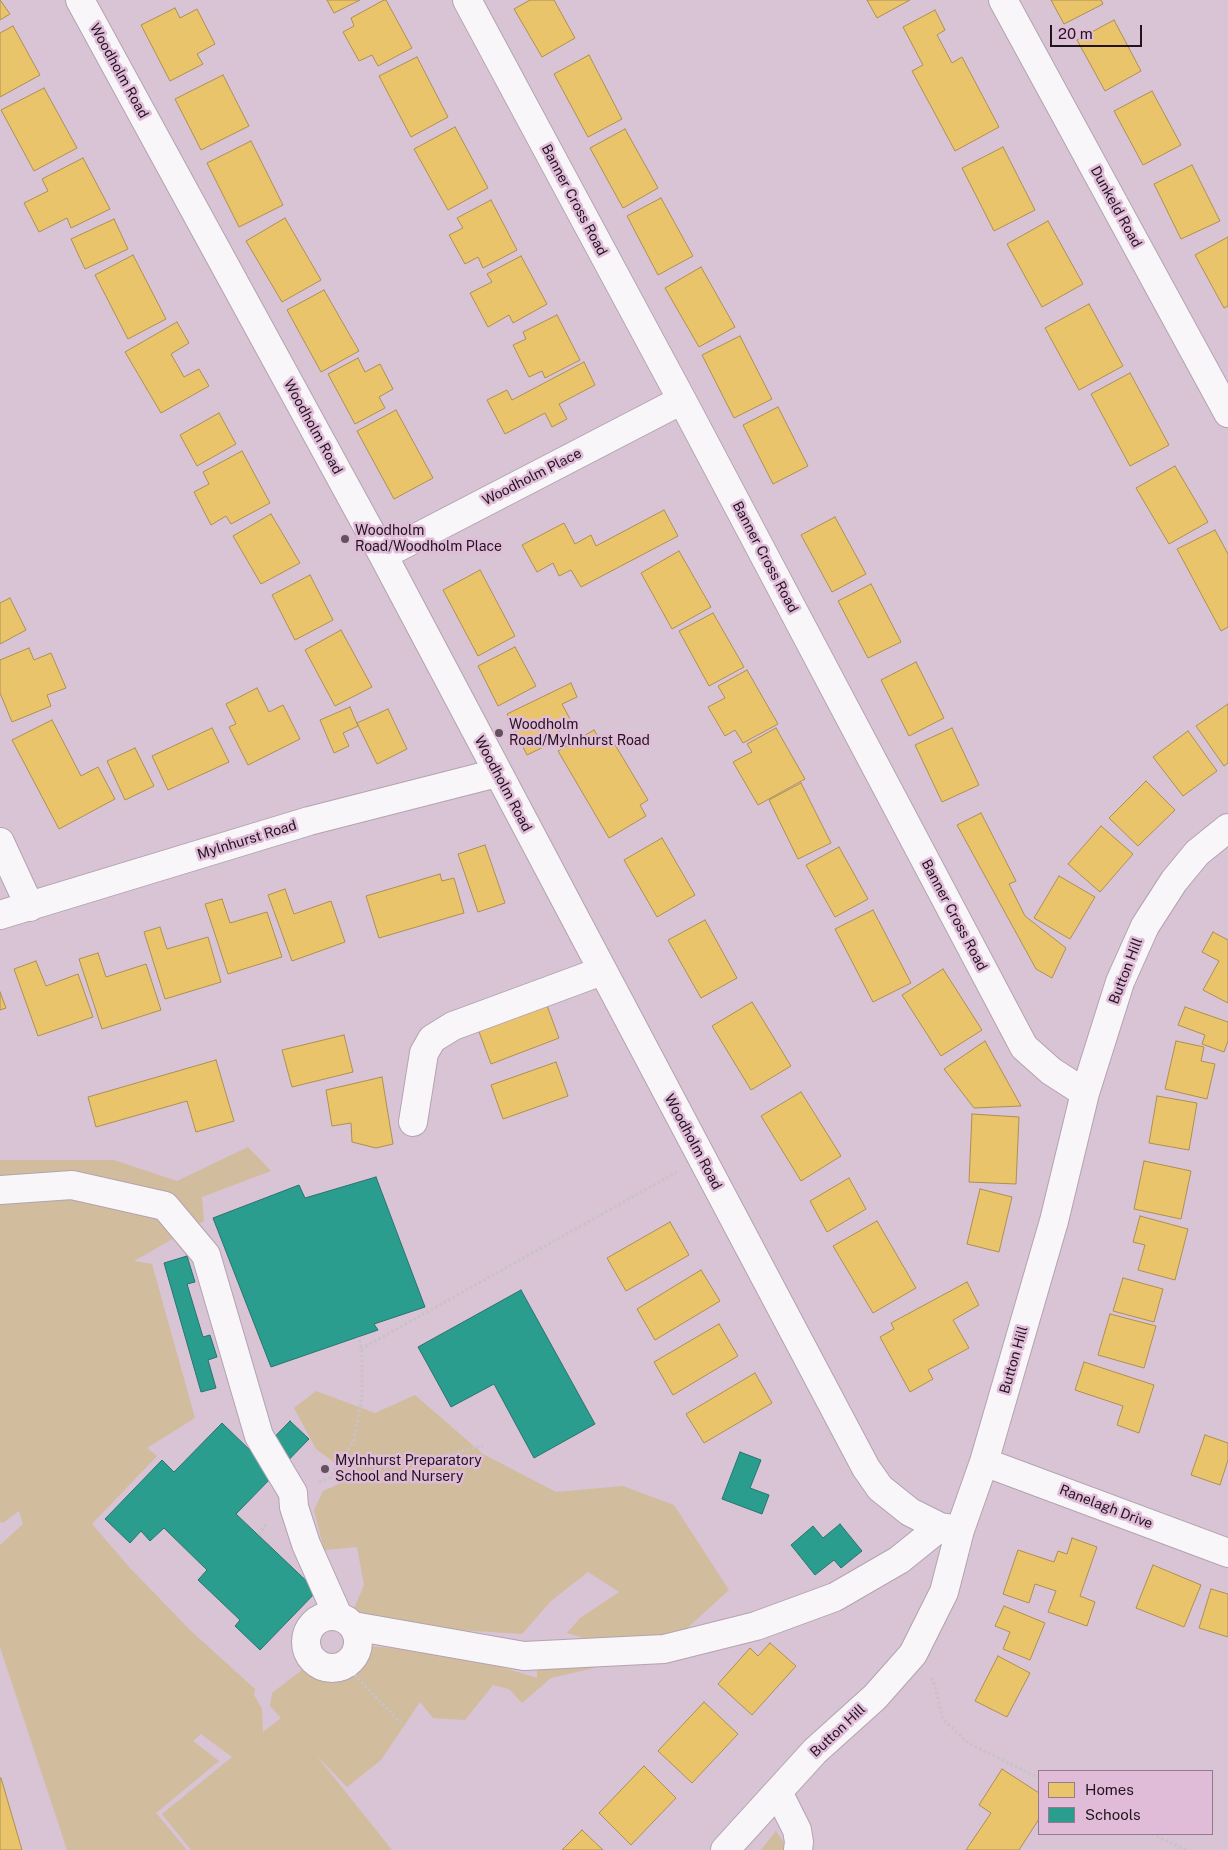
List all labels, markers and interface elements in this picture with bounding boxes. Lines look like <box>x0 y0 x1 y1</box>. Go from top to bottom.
scale bar <box>1053 15 1146 47</box>
street label: Woodholm Road <box>86 21 152 121</box>
text: 20 m <box>1058 25 1093 42</box>
street label: Banner Cross Road <box>538 141 610 259</box>
street label: Dunkeld Road <box>1087 163 1145 251</box>
street label: Woodholm Road <box>280 377 346 477</box>
street label: Woodholm Place <box>480 445 584 509</box>
street label: Banner Cross Road <box>729 498 801 616</box>
place label: Woodholm Road/Woodholm Place <box>355 523 502 556</box>
marker: Woodholm Road/Woodholm Place <box>339 533 351 545</box>
place label: Woodholm Road/Mylnhurst Road <box>509 717 650 750</box>
marker: Woodholm Road/Mylnhurst Road <box>493 727 505 739</box>
street label: Woodholm Road <box>471 733 535 835</box>
street label: Mylnhurst Road <box>195 817 299 863</box>
street label: Banner Cross Road <box>918 856 990 974</box>
street label: Button Hill <box>1106 936 1146 1006</box>
street label: Woodholm Road <box>661 1091 725 1193</box>
street label: Button Hill <box>996 1324 1032 1396</box>
place label: Mylnhurst Preparatory School and Nursery <box>335 1453 482 1485</box>
marker: Mylnhurst Preparatory School and Nursery <box>319 1463 331 1475</box>
street label: Ranelagh Drive <box>1057 1481 1155 1533</box>
street label: Button Hill <box>807 1701 869 1761</box>
legend <box>1038 1770 1213 1835</box>
text: Homes <box>1085 1781 1134 1798</box>
text: Schools <box>1085 1806 1141 1823</box>

